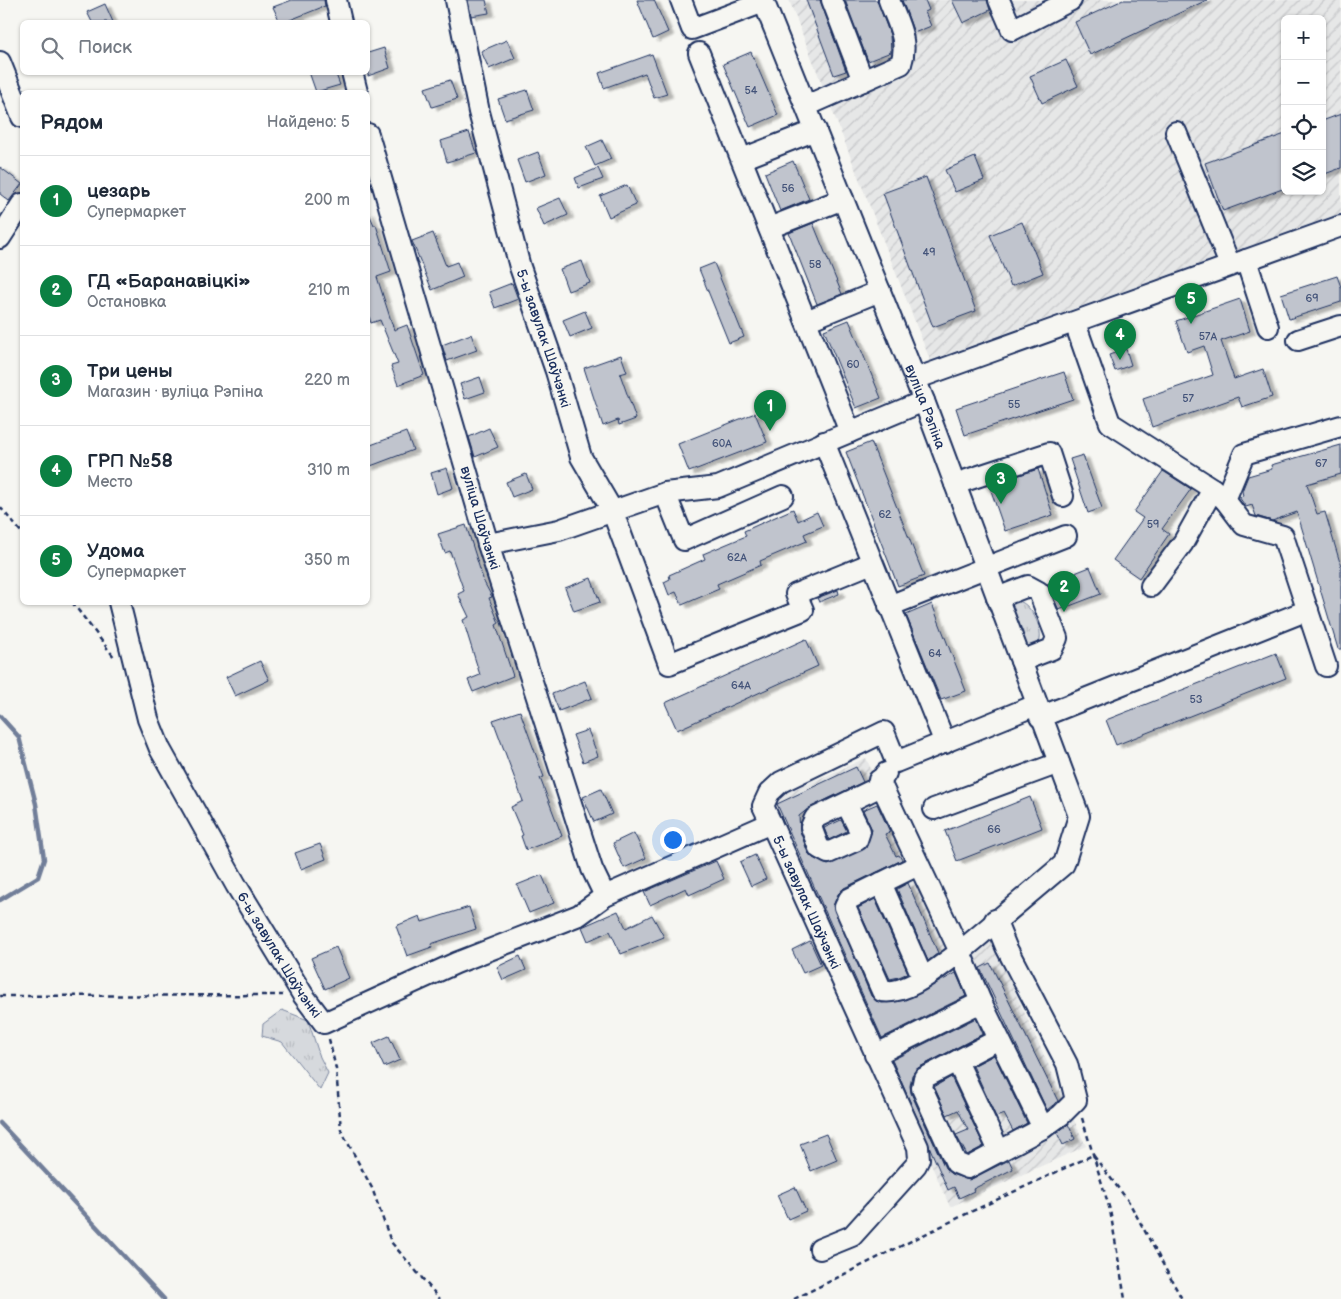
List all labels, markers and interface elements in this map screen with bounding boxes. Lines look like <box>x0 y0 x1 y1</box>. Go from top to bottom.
map controls <box>1281 15 1326 195</box>
button: + <box>1281 15 1326 60</box>
search box <box>20 20 370 75</box>
icon: search <box>38 34 66 62</box>
text: Поиск <box>78 36 132 59</box>
button: − <box>1281 60 1326 105</box>
house number: 54 <box>744 84 758 97</box>
button: locate <box>1281 105 1326 150</box>
text: Рядом <box>40 110 103 135</box>
text: Найдено: 5 <box>267 113 350 132</box>
button: layers <box>1281 150 1326 195</box>
text: цезарь <box>87 180 150 203</box>
house number: 56 <box>781 182 795 195</box>
text: 1 <box>53 191 59 210</box>
text: 200 m <box>304 191 350 210</box>
text: Супермаркет <box>87 203 186 222</box>
house number: 49 <box>922 246 936 259</box>
house number: 58 <box>809 258 821 271</box>
street label: 5-ы завулак Шаўчэнкі <box>513 267 575 410</box>
text: ГД «Баранавіцкі» <box>87 270 251 293</box>
text: 2 <box>51 281 61 300</box>
text: 210 m <box>308 281 350 300</box>
pin: 5 <box>1175 283 1207 324</box>
house number: 69 <box>1305 292 1319 305</box>
text: Остановка <box>87 293 166 312</box>
pin: 4 <box>1104 319 1136 360</box>
house number: 57А <box>1199 330 1218 343</box>
house number: 60 <box>846 358 860 371</box>
text: Три цены <box>87 360 173 383</box>
street label: вуліца Рэпіна <box>902 362 950 452</box>
text: 3 <box>51 371 61 390</box>
text: 220 m <box>304 371 350 390</box>
text: Магазин · вуліца Рэпіна <box>87 383 263 402</box>
pin: 1 <box>754 390 786 431</box>
house number: 57 <box>1182 392 1194 405</box>
house number: 55 <box>1008 398 1020 411</box>
house number: 60А <box>712 437 732 450</box>
text: ГРП №58 <box>87 450 173 473</box>
house number: 67 <box>1315 457 1328 470</box>
text: 4 <box>51 461 61 480</box>
text: 310 m <box>307 461 350 480</box>
pin: 3 <box>985 463 1017 504</box>
street label: вуліца Шаўчэнкі <box>457 464 504 572</box>
text: Место <box>87 473 133 492</box>
house number: 62 <box>878 508 892 521</box>
house number: 59 <box>1147 518 1159 531</box>
text: Удома <box>87 540 144 563</box>
text: 5 <box>51 551 61 570</box>
text: 350 m <box>304 551 350 570</box>
house number: 62А <box>727 551 747 564</box>
text: Супермаркет <box>87 563 186 582</box>
pin: 2 <box>1048 571 1080 612</box>
house number: 64 <box>928 647 942 660</box>
house number: 64А <box>731 679 751 692</box>
house number: 53 <box>1189 693 1203 706</box>
house number: 66 <box>987 823 1001 836</box>
your location <box>660 827 686 853</box>
street label: 5-ы завулак Шаўчэнкі <box>769 833 845 972</box>
street label: 6-ы завулак Шаўчэнкі <box>234 889 326 1021</box>

